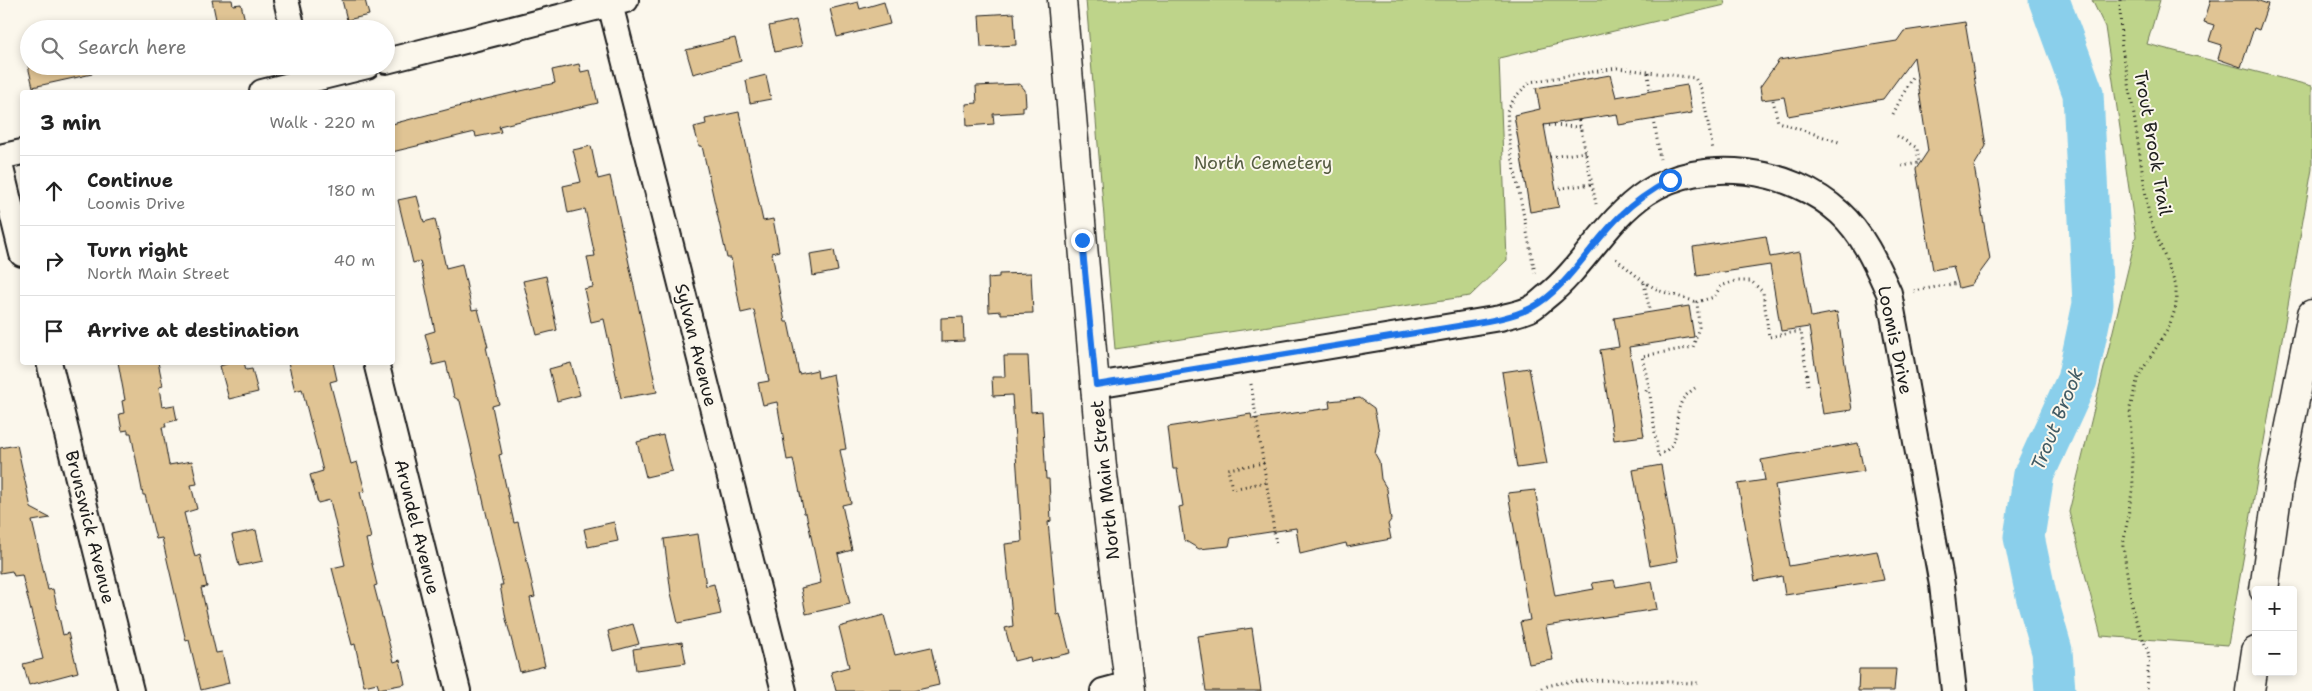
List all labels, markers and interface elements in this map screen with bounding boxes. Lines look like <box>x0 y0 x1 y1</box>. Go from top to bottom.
search box <box>20 20 395 75</box>
icon: search <box>38 34 66 62</box>
text: Search here <box>78 35 187 60</box>
street label: Trout Brook Trail <box>2128 69 2178 218</box>
text: 3 min <box>40 109 101 137</box>
text: Walk · 220 m <box>269 112 375 133</box>
park label: North Cemetery <box>1194 151 1332 175</box>
text: Continue <box>87 168 173 193</box>
route start <box>1659 169 1682 192</box>
icon: ahead <box>40 177 68 205</box>
text: 180 m <box>327 180 375 201</box>
text: Loomis Drive <box>87 193 185 214</box>
route end <box>1071 229 1094 252</box>
text: Turn right <box>87 238 188 263</box>
icon: right <box>40 247 68 275</box>
text: 40 m <box>333 250 375 271</box>
text: North Main Street <box>87 263 230 284</box>
street label: Sylvan Avenue <box>669 281 723 409</box>
street label: Loomis Drive <box>1872 283 1918 397</box>
icon: arrive <box>40 317 68 345</box>
text: Arrive at destination <box>87 318 299 343</box>
water label: Trout Brook <box>2025 364 2089 474</box>
street label: North Main Street <box>1085 399 1125 561</box>
street label: Brunswick Avenue <box>59 448 121 606</box>
street label: Arundel Avenue <box>389 457 445 597</box>
map controls <box>2252 586 2297 676</box>
button: + <box>2252 586 2297 631</box>
button: − <box>2252 631 2297 676</box>

